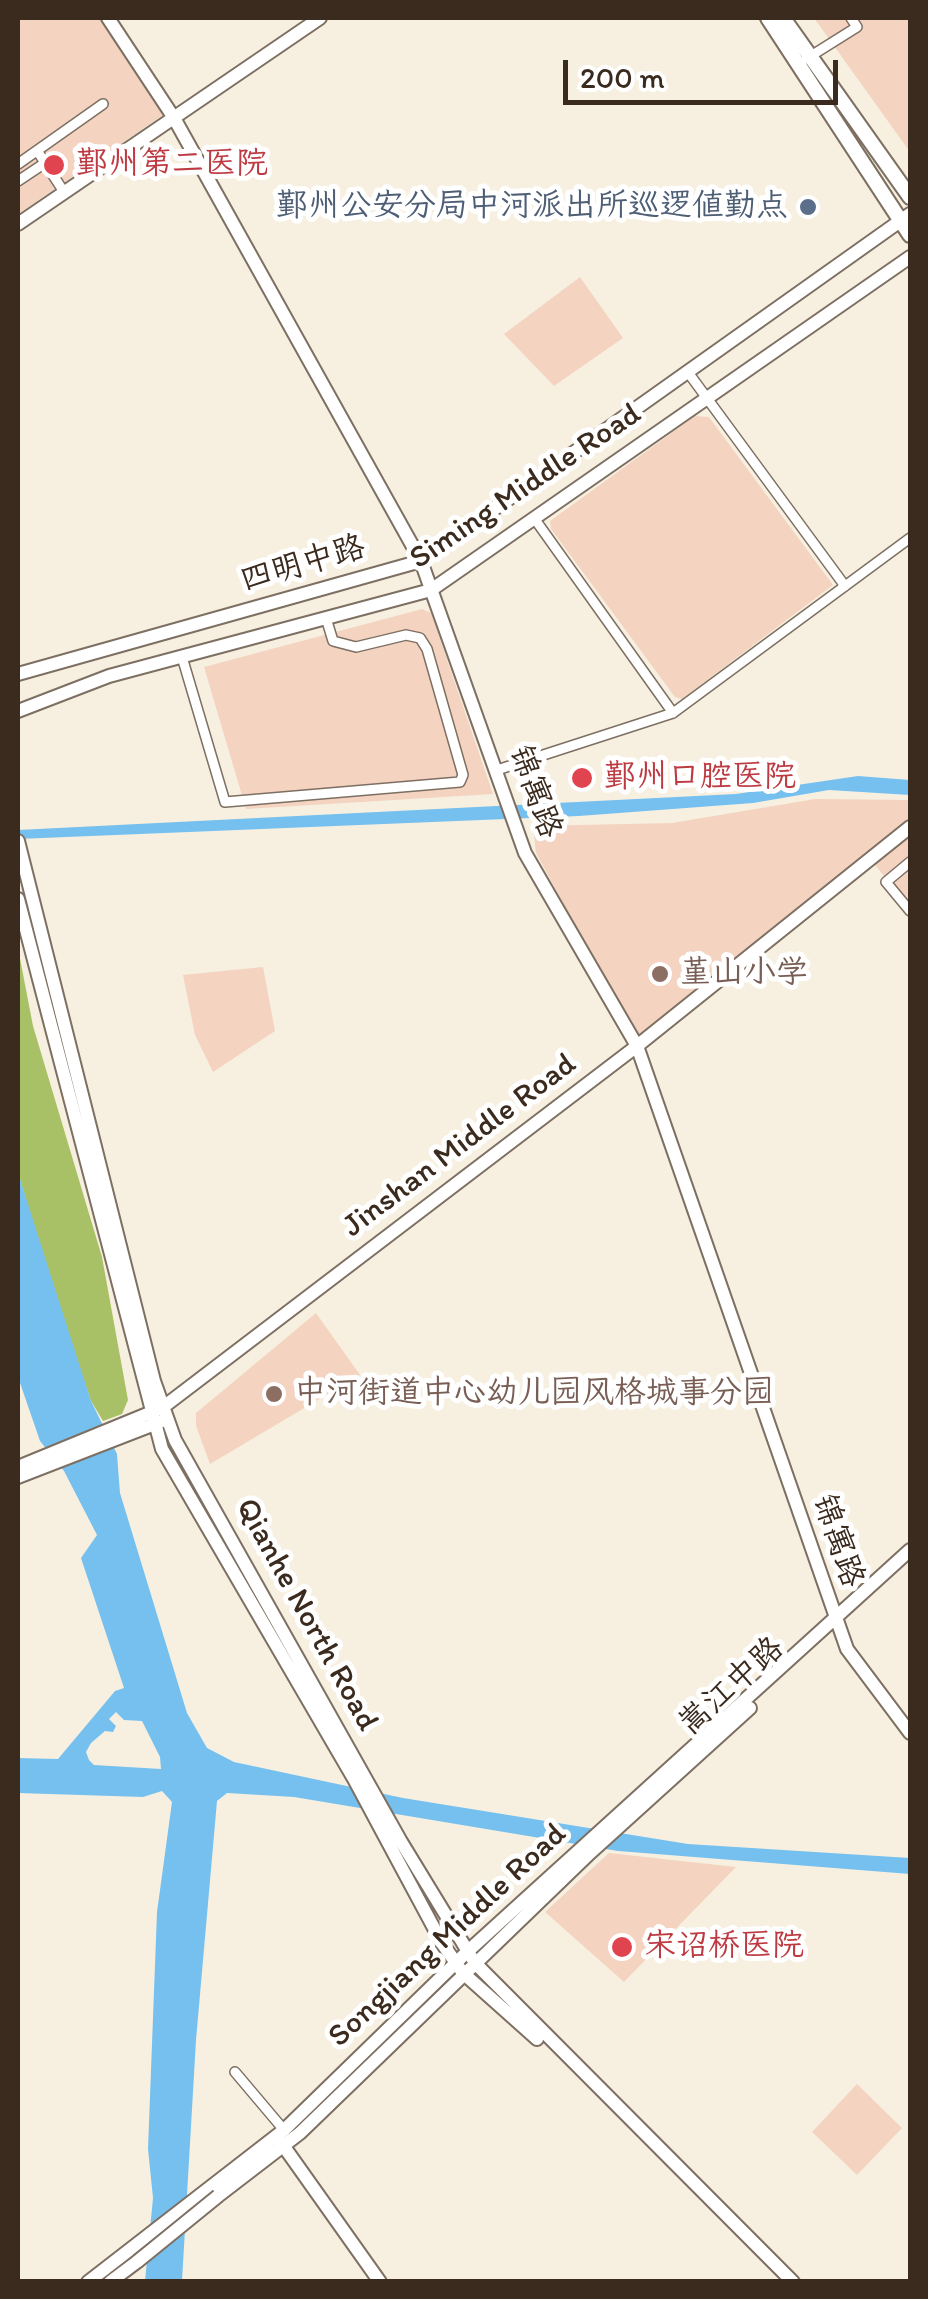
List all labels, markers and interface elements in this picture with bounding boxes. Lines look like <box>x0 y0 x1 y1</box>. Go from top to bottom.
scale bar <box>568 40 843 102</box>
text: 200 m <box>580 59 665 96</box>
place label: 鄞州第二医院 <box>76 146 268 184</box>
marker: 鄞州第二医院 <box>41 152 67 178</box>
place label: 鄞州公安分局中河派出所巡逻值勤点 <box>276 188 788 226</box>
marker: 鄞州公安分局中河派出所巡逻值勤点 <box>797 196 819 218</box>
street label: Siming Middle Road <box>403 395 649 579</box>
street label: 四明中路 <box>236 529 370 601</box>
street label: 锦寓路 <box>500 740 568 844</box>
place label: 鄞州口腔医院 <box>604 759 796 797</box>
marker: 鄞州口腔医院 <box>569 765 595 791</box>
place label: 堇山小学 <box>680 955 808 993</box>
marker: 堇山小学 <box>649 963 671 985</box>
street label: Jinshan Middle Road <box>336 1046 584 1246</box>
place label: 中河街道中心幼儿园风格城事分园 <box>294 1375 774 1413</box>
marker: 中河街道中心幼儿园风格城事分园 <box>263 1383 285 1405</box>
street label: 锦寓路 <box>803 1489 871 1593</box>
street label: Qianhe North Road <box>226 1492 386 1738</box>
street label: 嵩江中路 <box>672 1630 792 1744</box>
street label: Songjiang Middle Road <box>321 1816 575 2056</box>
place label: 宋诏桥医院 <box>644 1928 804 1966</box>
marker: 宋诏桥医院 <box>609 1934 635 1960</box>

